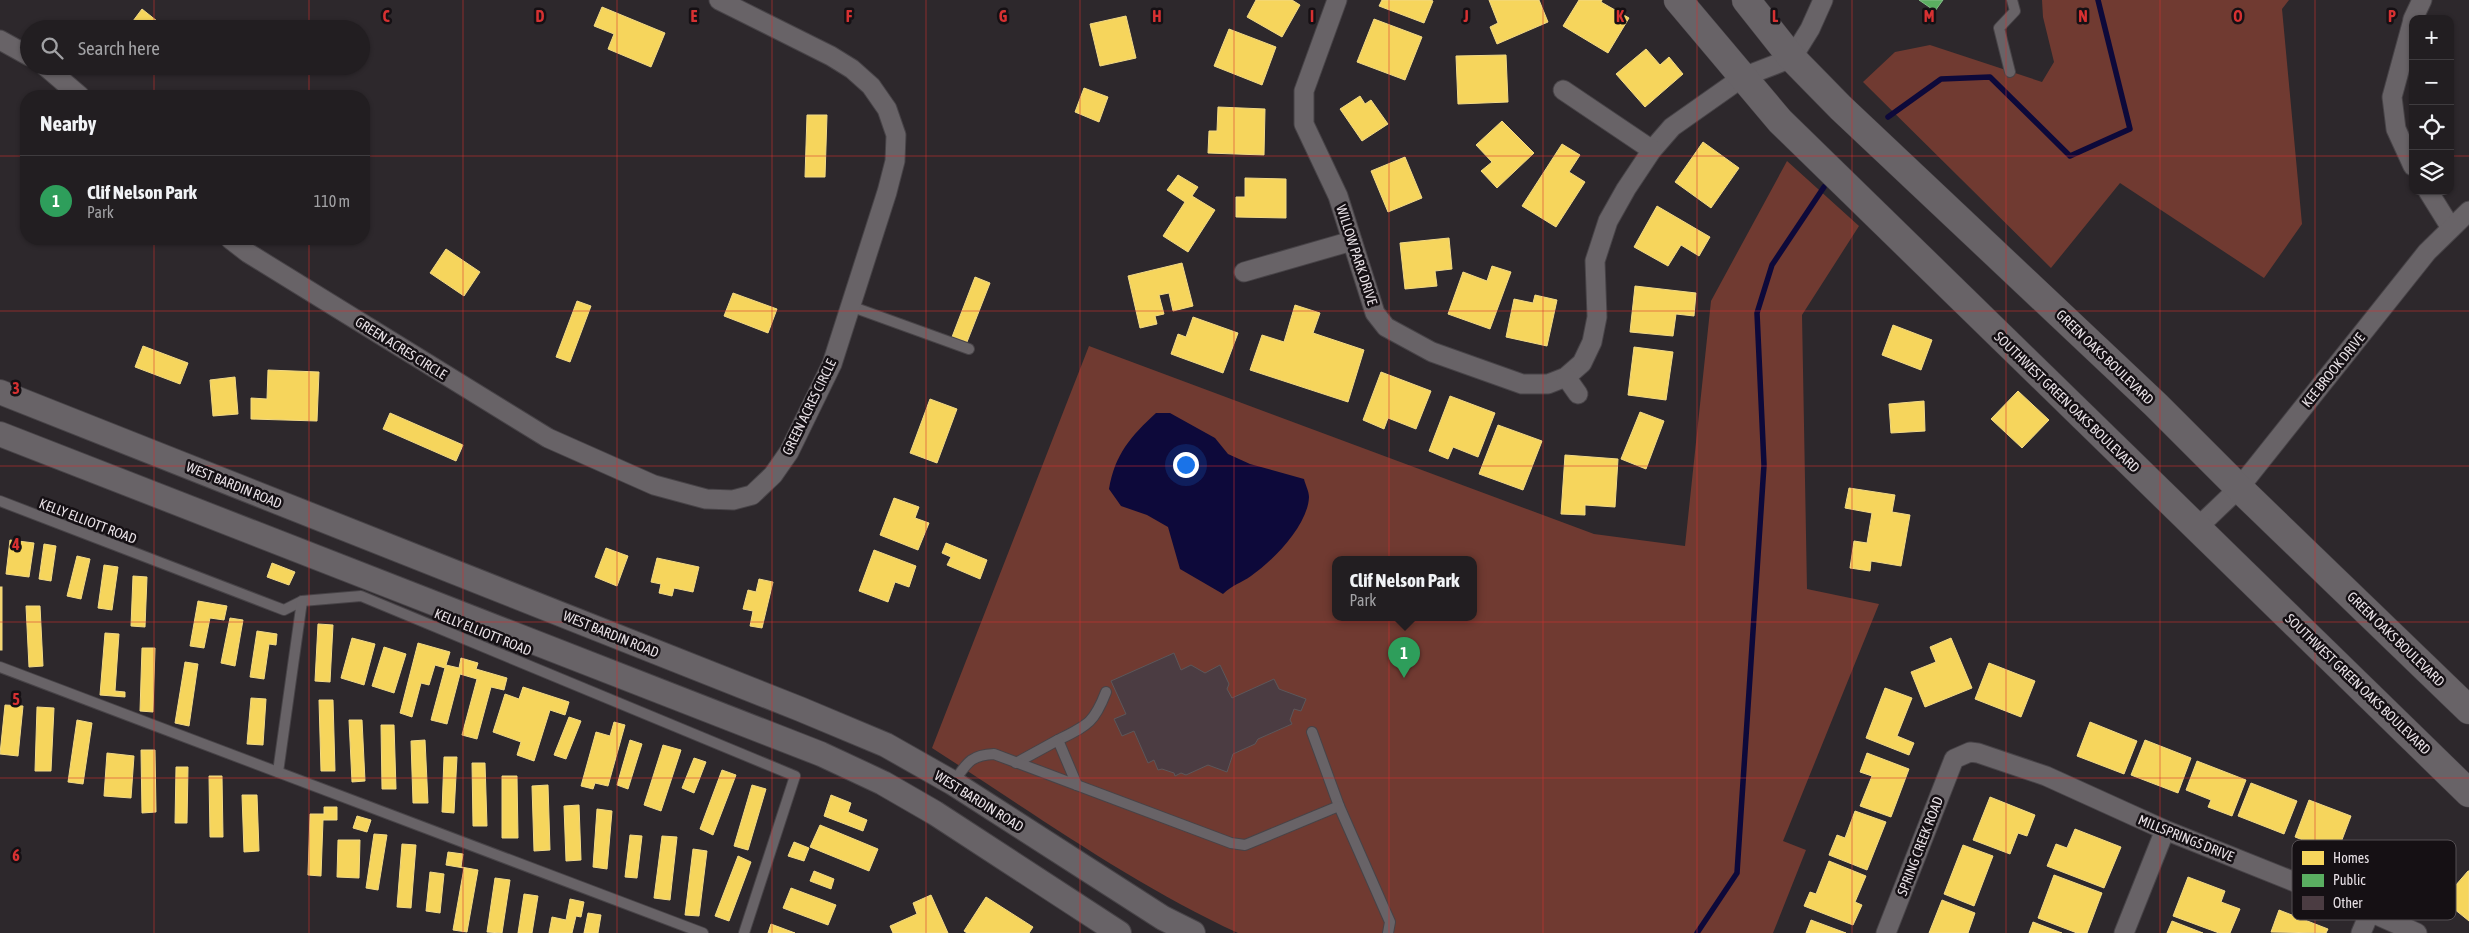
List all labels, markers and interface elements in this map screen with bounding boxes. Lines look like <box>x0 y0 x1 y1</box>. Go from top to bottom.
text: C <box>382 7 390 25</box>
text: D <box>536 7 545 25</box>
text: E <box>691 7 698 25</box>
text: F <box>846 7 853 25</box>
text: G <box>999 7 1008 25</box>
text: H <box>1152 7 1162 25</box>
text: I <box>1310 7 1314 25</box>
text: J <box>1462 7 1469 25</box>
text: K <box>1616 7 1624 25</box>
text: L <box>1772 7 1779 25</box>
text: M <box>1924 7 1934 25</box>
text: N <box>2078 7 2088 25</box>
text: O <box>2233 7 2243 25</box>
text: P <box>2388 7 2396 25</box>
map controls <box>2409 15 2454 195</box>
button: + <box>2409 15 2454 60</box>
search box <box>20 20 370 75</box>
icon: search <box>38 34 66 62</box>
text: Search here <box>78 37 160 59</box>
button: − <box>2409 60 2454 105</box>
button: locate <box>2409 105 2454 150</box>
text: Nearby <box>40 111 96 135</box>
button: layers <box>2409 150 2454 195</box>
text: Clif Nelson Park <box>87 181 197 203</box>
text: 1 <box>52 192 60 210</box>
text: 110 m <box>314 192 350 210</box>
text: Park <box>87 203 114 221</box>
street label: WILLOW PARK DRIVE <box>1333 203 1381 307</box>
street label: GREEN OAKS BOULEVARD <box>2053 306 2157 408</box>
street label: GREEN ACRES CIRCLE <box>352 313 450 383</box>
street label: SOUTHWEST GREEN OAKS BOULEVARD <box>1991 328 2143 476</box>
street label: KEE BROOK DRIVE <box>2298 330 2368 410</box>
street label: GREEN ACRES CIRCLE <box>779 356 839 458</box>
text: 3 <box>12 379 20 397</box>
your location <box>1173 452 1199 478</box>
street label: WEST BARDIN ROAD <box>184 458 284 512</box>
street label: KELLY ELLIOTT ROAD <box>37 495 139 547</box>
text: 4 <box>11 535 20 553</box>
popup <box>1332 556 1477 621</box>
text: Clif Nelson Park <box>1350 569 1459 591</box>
street label: GREEN OAKS BOULEVARD <box>2344 588 2448 690</box>
text: Park <box>1350 591 1376 609</box>
street label: KELLY ELLIOTT ROAD <box>432 605 534 659</box>
street label: WEST BARDIN ROAD <box>561 607 661 661</box>
street label: SOUTHWEST GREEN OAKS BOULEVARD <box>2282 610 2434 758</box>
pin: 1 <box>1388 637 1420 678</box>
text: 5 <box>12 690 20 708</box>
street label: WEST BARDIN ROAD <box>932 767 1027 835</box>
street label: SPRING CREEK ROAD <box>1894 794 1946 898</box>
street label: MILLSPRINGS DRIVE <box>2136 812 2236 864</box>
legend <box>2292 840 2456 920</box>
text: 6 <box>12 846 20 864</box>
text: Homes <box>2333 850 2369 866</box>
text: Public <box>2333 872 2366 888</box>
text: Other <box>2333 895 2363 911</box>

